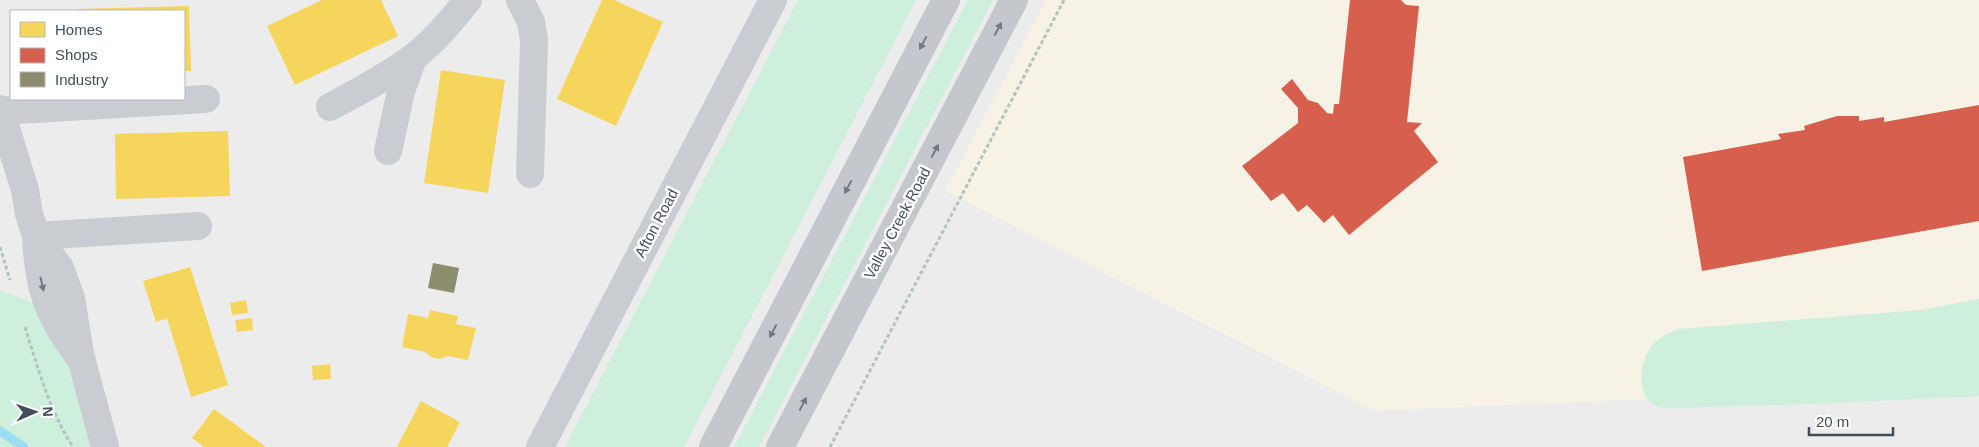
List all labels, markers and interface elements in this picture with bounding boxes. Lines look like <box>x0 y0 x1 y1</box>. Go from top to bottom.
legend <box>10 10 185 100</box>
text: Homes <box>55 21 103 38</box>
one-way arrow <box>994 22 1002 37</box>
one-way arrow <box>919 36 927 50</box>
text: Shops <box>55 46 98 63</box>
text: Industry <box>55 71 109 88</box>
one-way arrow <box>931 144 939 158</box>
street label: Valley Creek Road <box>860 164 934 282</box>
one-way arrow <box>844 180 852 194</box>
street label: Afton Road <box>631 186 681 260</box>
one-way arrow <box>38 277 46 293</box>
one-way arrow <box>769 324 777 339</box>
north arrow <box>10 387 60 437</box>
one-way arrow <box>799 397 807 411</box>
scale bar <box>1809 404 1893 436</box>
text: N <box>40 406 56 417</box>
text: 20 m <box>1816 413 1849 430</box>

